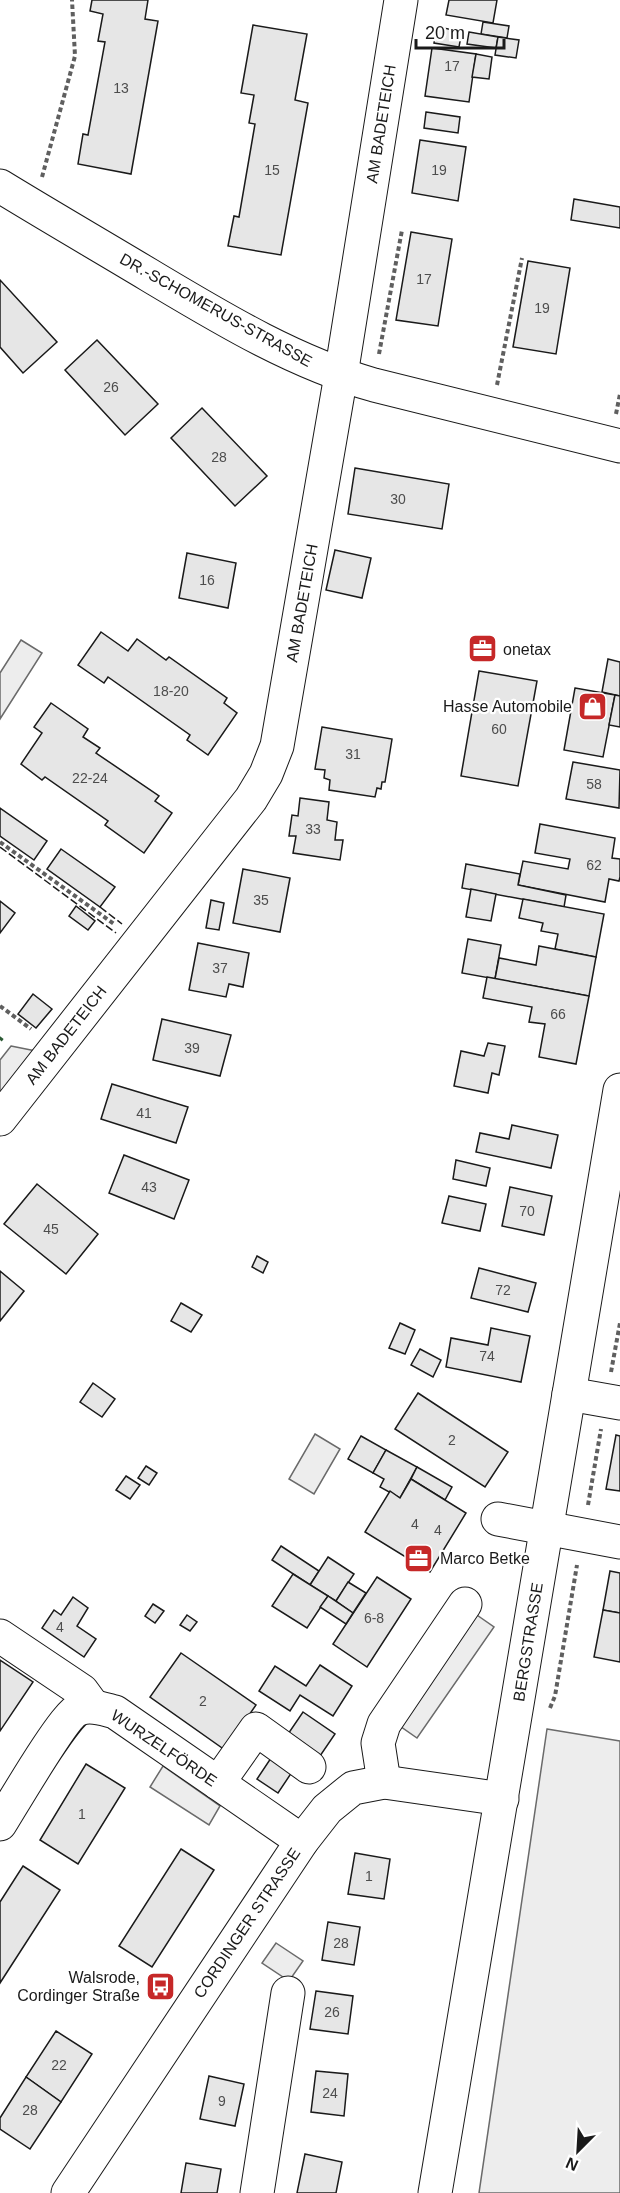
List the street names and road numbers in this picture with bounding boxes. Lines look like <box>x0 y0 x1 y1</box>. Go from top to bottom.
street label: AM BADETEICH <box>363 63 399 185</box>
street label: DR.-SCHOMERUS-STRASSE <box>117 250 315 370</box>
street label: AM BADETEICH <box>283 542 321 664</box>
street label: AM BADETEICH <box>22 982 110 1088</box>
street label: BERGSTRASSE <box>510 1581 546 1703</box>
street label: WURZELFÖRDE <box>108 1706 220 1790</box>
street label: CORDINGER STRASSE <box>190 1845 304 2001</box>

